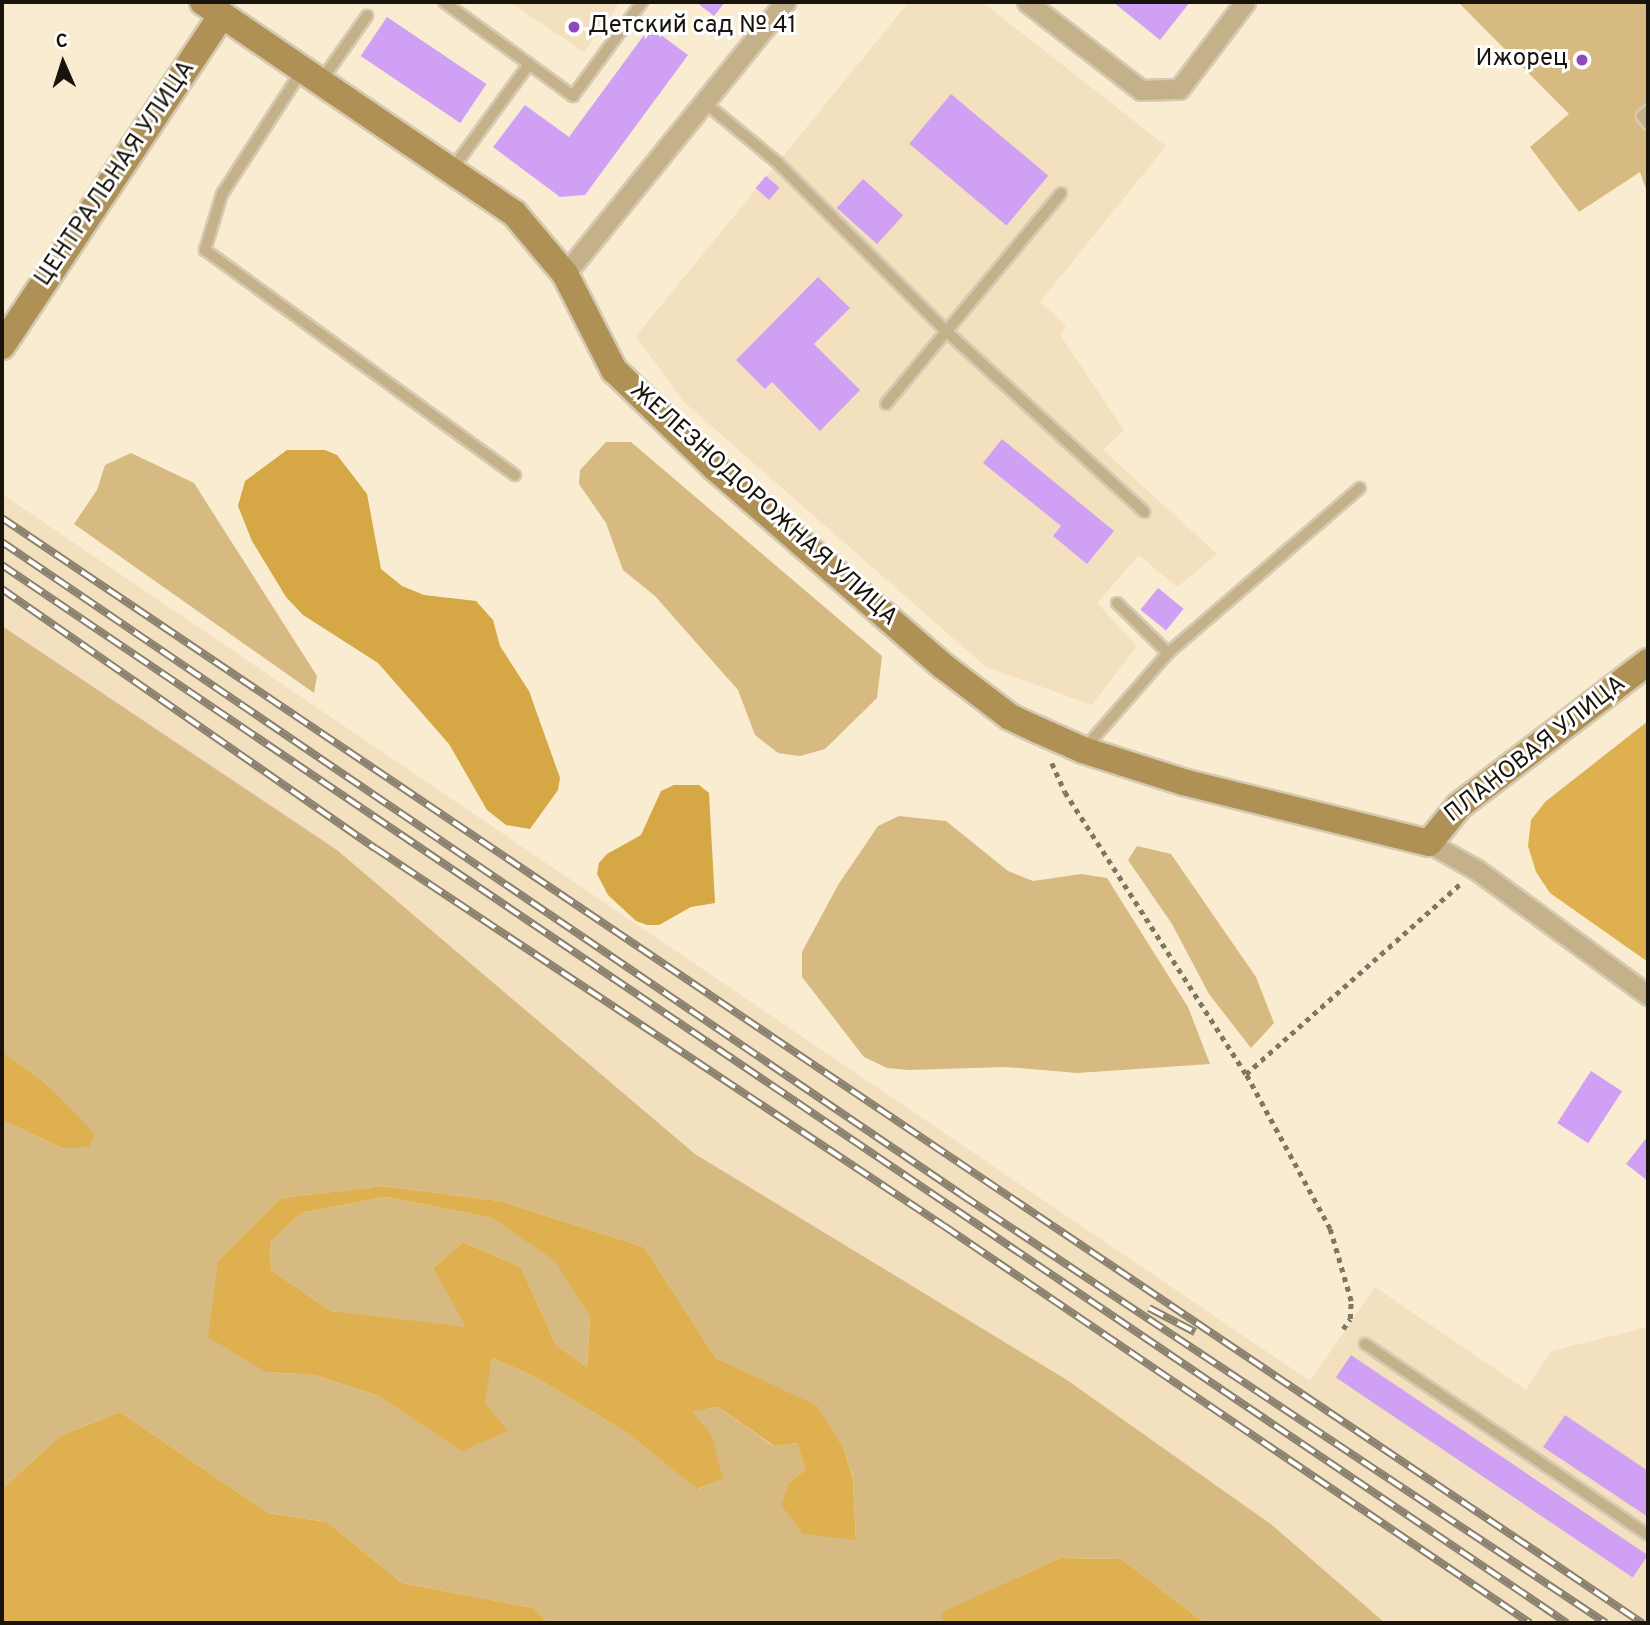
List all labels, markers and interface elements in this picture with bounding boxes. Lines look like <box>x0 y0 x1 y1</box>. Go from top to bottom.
place label: Детский сад № 41 <box>588 13 797 41</box>
marker: Детский сад № 41 <box>566 19 582 35</box>
north arrow <box>28 28 98 98</box>
text: С <box>55 30 69 54</box>
place label: Ижорец <box>1476 46 1568 74</box>
marker: Ижорец <box>1574 52 1590 68</box>
street label: ЦЕНТРАЛЬНАЯ УЛИЦА <box>30 56 202 292</box>
street label: ЖЕЛЕЗНОДОРОЖНАЯ УЛИЦА <box>623 377 903 633</box>
street label: ПЛАНОВАЯ УЛИЦА <box>1440 670 1632 830</box>

